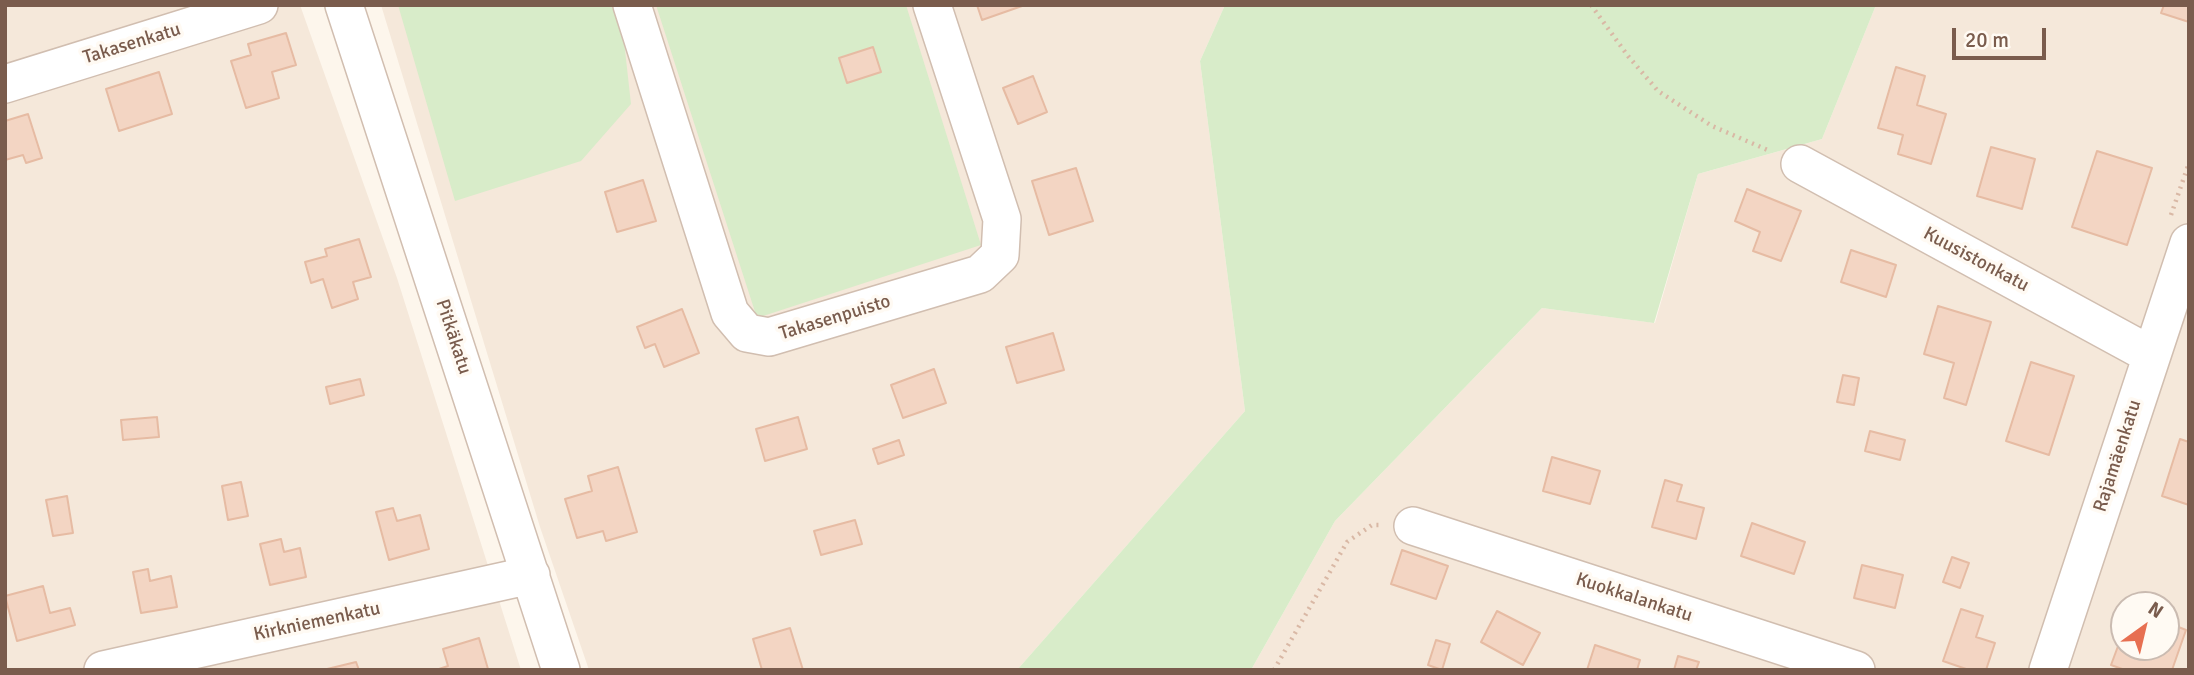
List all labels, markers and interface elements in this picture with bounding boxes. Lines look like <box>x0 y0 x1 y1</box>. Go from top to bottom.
scale bar <box>1956 14 2050 58</box>
street label: Takasenkatu <box>80 18 184 70</box>
text: 20 m <box>1965 27 2009 53</box>
street label: Kuusistonkatu <box>1919 223 2033 297</box>
street label: Takasenpuisto <box>777 290 893 346</box>
street label: Pitkäkatu <box>430 297 476 377</box>
street label: Rajamäenkatu <box>2089 397 2147 515</box>
street label: Kuokkalankatu <box>1573 568 1695 628</box>
north arrow <box>2110 591 2180 661</box>
street label: Kirkniemenkatu <box>252 597 382 647</box>
text: N <box>2143 597 2168 624</box>

